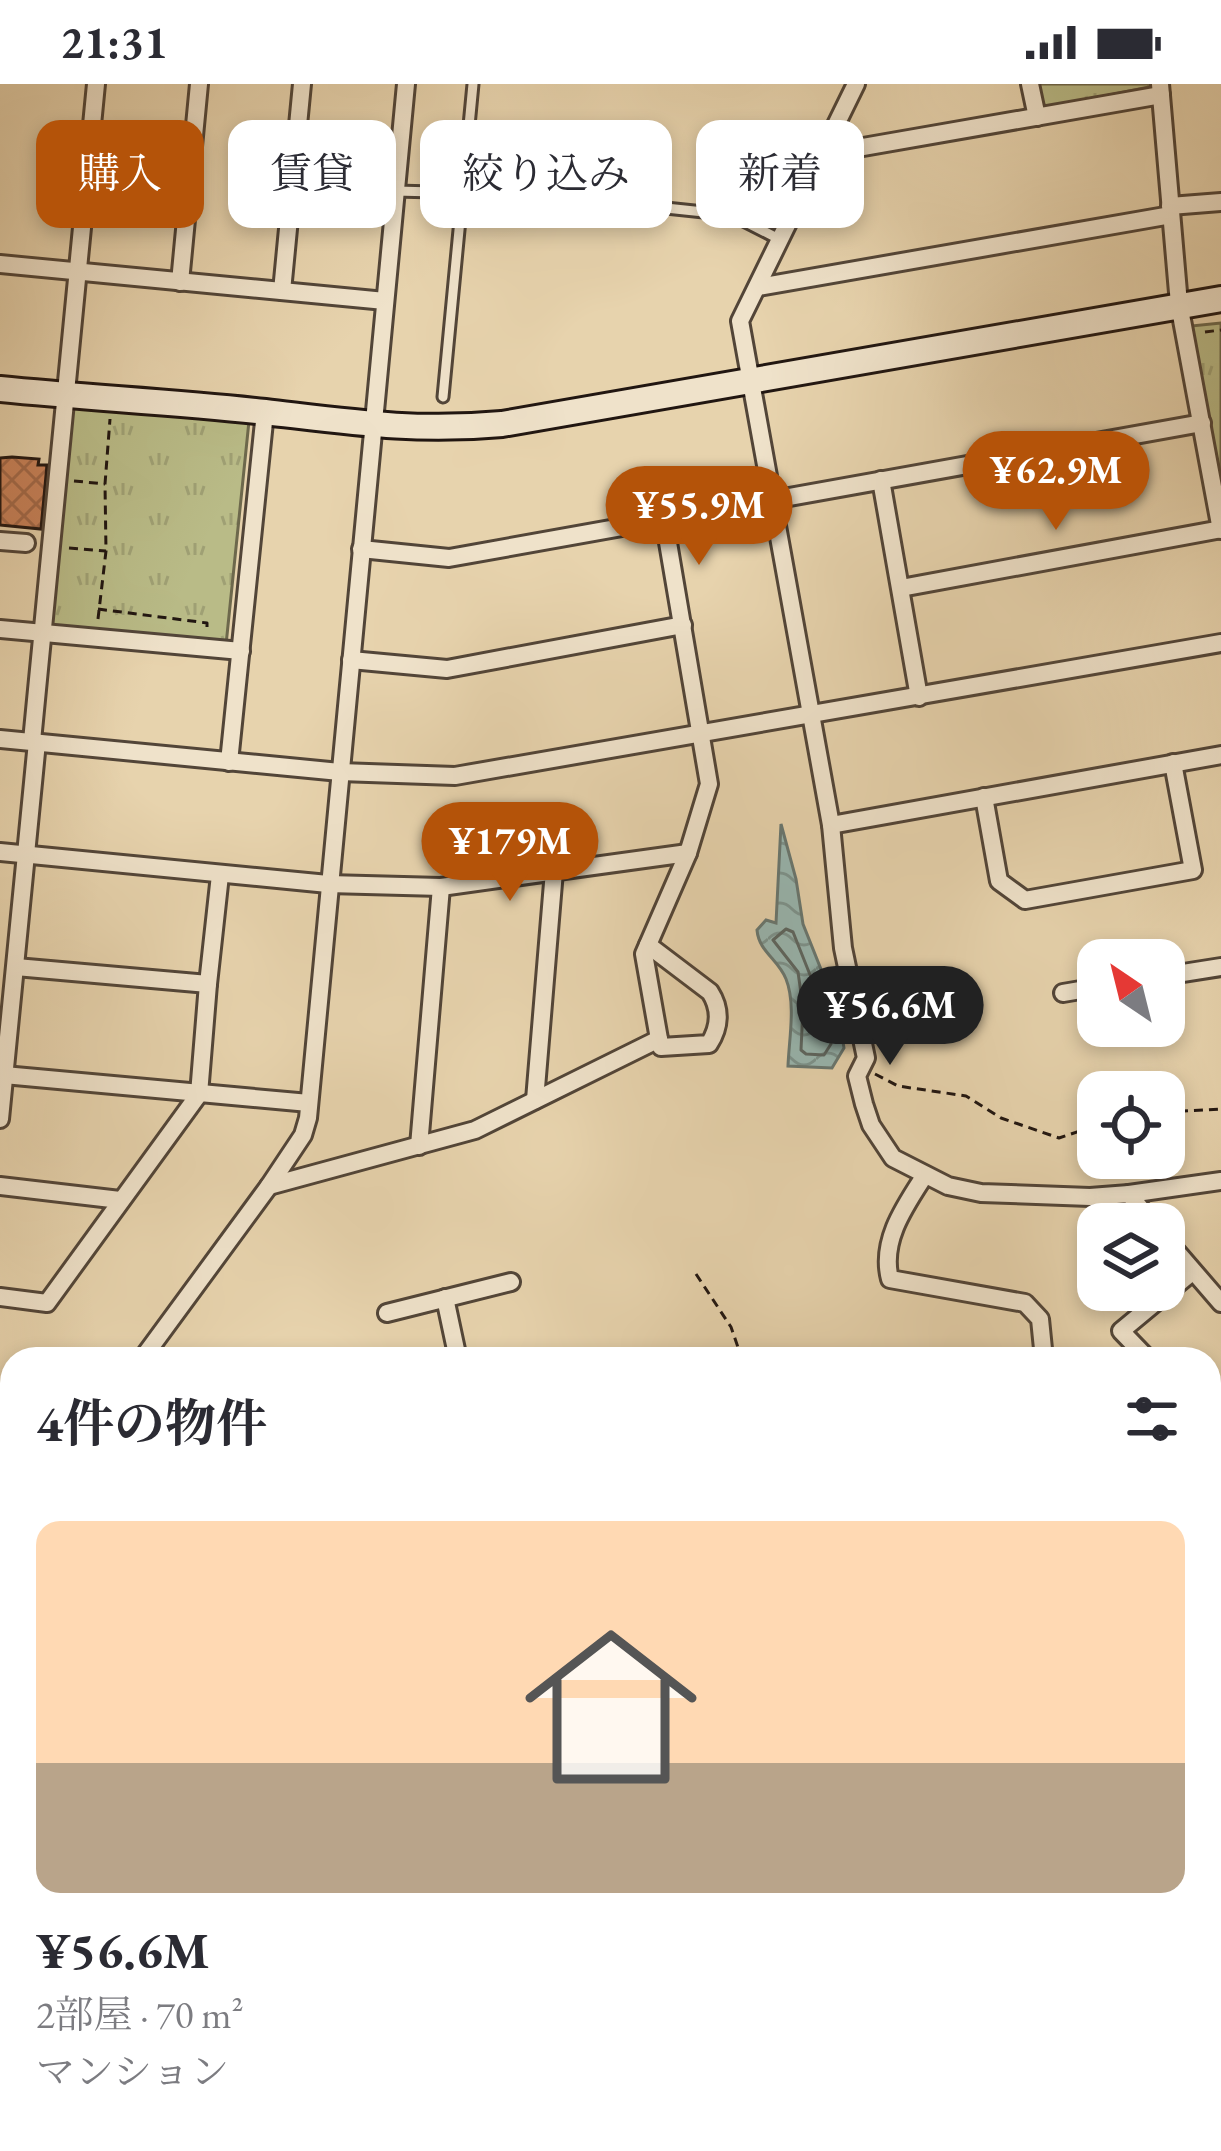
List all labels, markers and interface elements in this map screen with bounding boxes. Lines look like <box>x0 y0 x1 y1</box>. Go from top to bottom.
text: 21:31 <box>60 13 168 71</box>
chip: 購入 <box>36 120 204 228</box>
chip: 賃貸 <box>228 120 396 228</box>
chip: 絞り込み <box>420 120 672 228</box>
chip: 新着 <box>696 120 864 228</box>
pin: ¥62.9M <box>958 431 1154 533</box>
text: ¥62.9M <box>990 444 1122 495</box>
pin: ¥55.9M <box>601 466 797 568</box>
text: ¥55.9M <box>633 479 765 530</box>
pin: ¥179M <box>426 802 594 904</box>
text: ¥179M <box>448 815 572 866</box>
north arrow <box>1077 939 1185 1047</box>
map controls <box>1077 939 1185 1311</box>
pin: ¥56.6M <box>792 966 988 1068</box>
text: ¥56.6M <box>824 979 956 1030</box>
button: locate <box>1077 1071 1185 1179</box>
button: layers <box>1077 1203 1185 1311</box>
icon: filters <box>1119 1386 1185 1452</box>
text: 4件の物件 <box>36 1390 267 1456</box>
icon: home <box>503 1599 719 1815</box>
text: ¥56.6M <box>36 1917 210 1983</box>
text: 2部屋 · 70 m² <box>36 1989 243 2040</box>
text: マンション <box>36 2046 229 2097</box>

